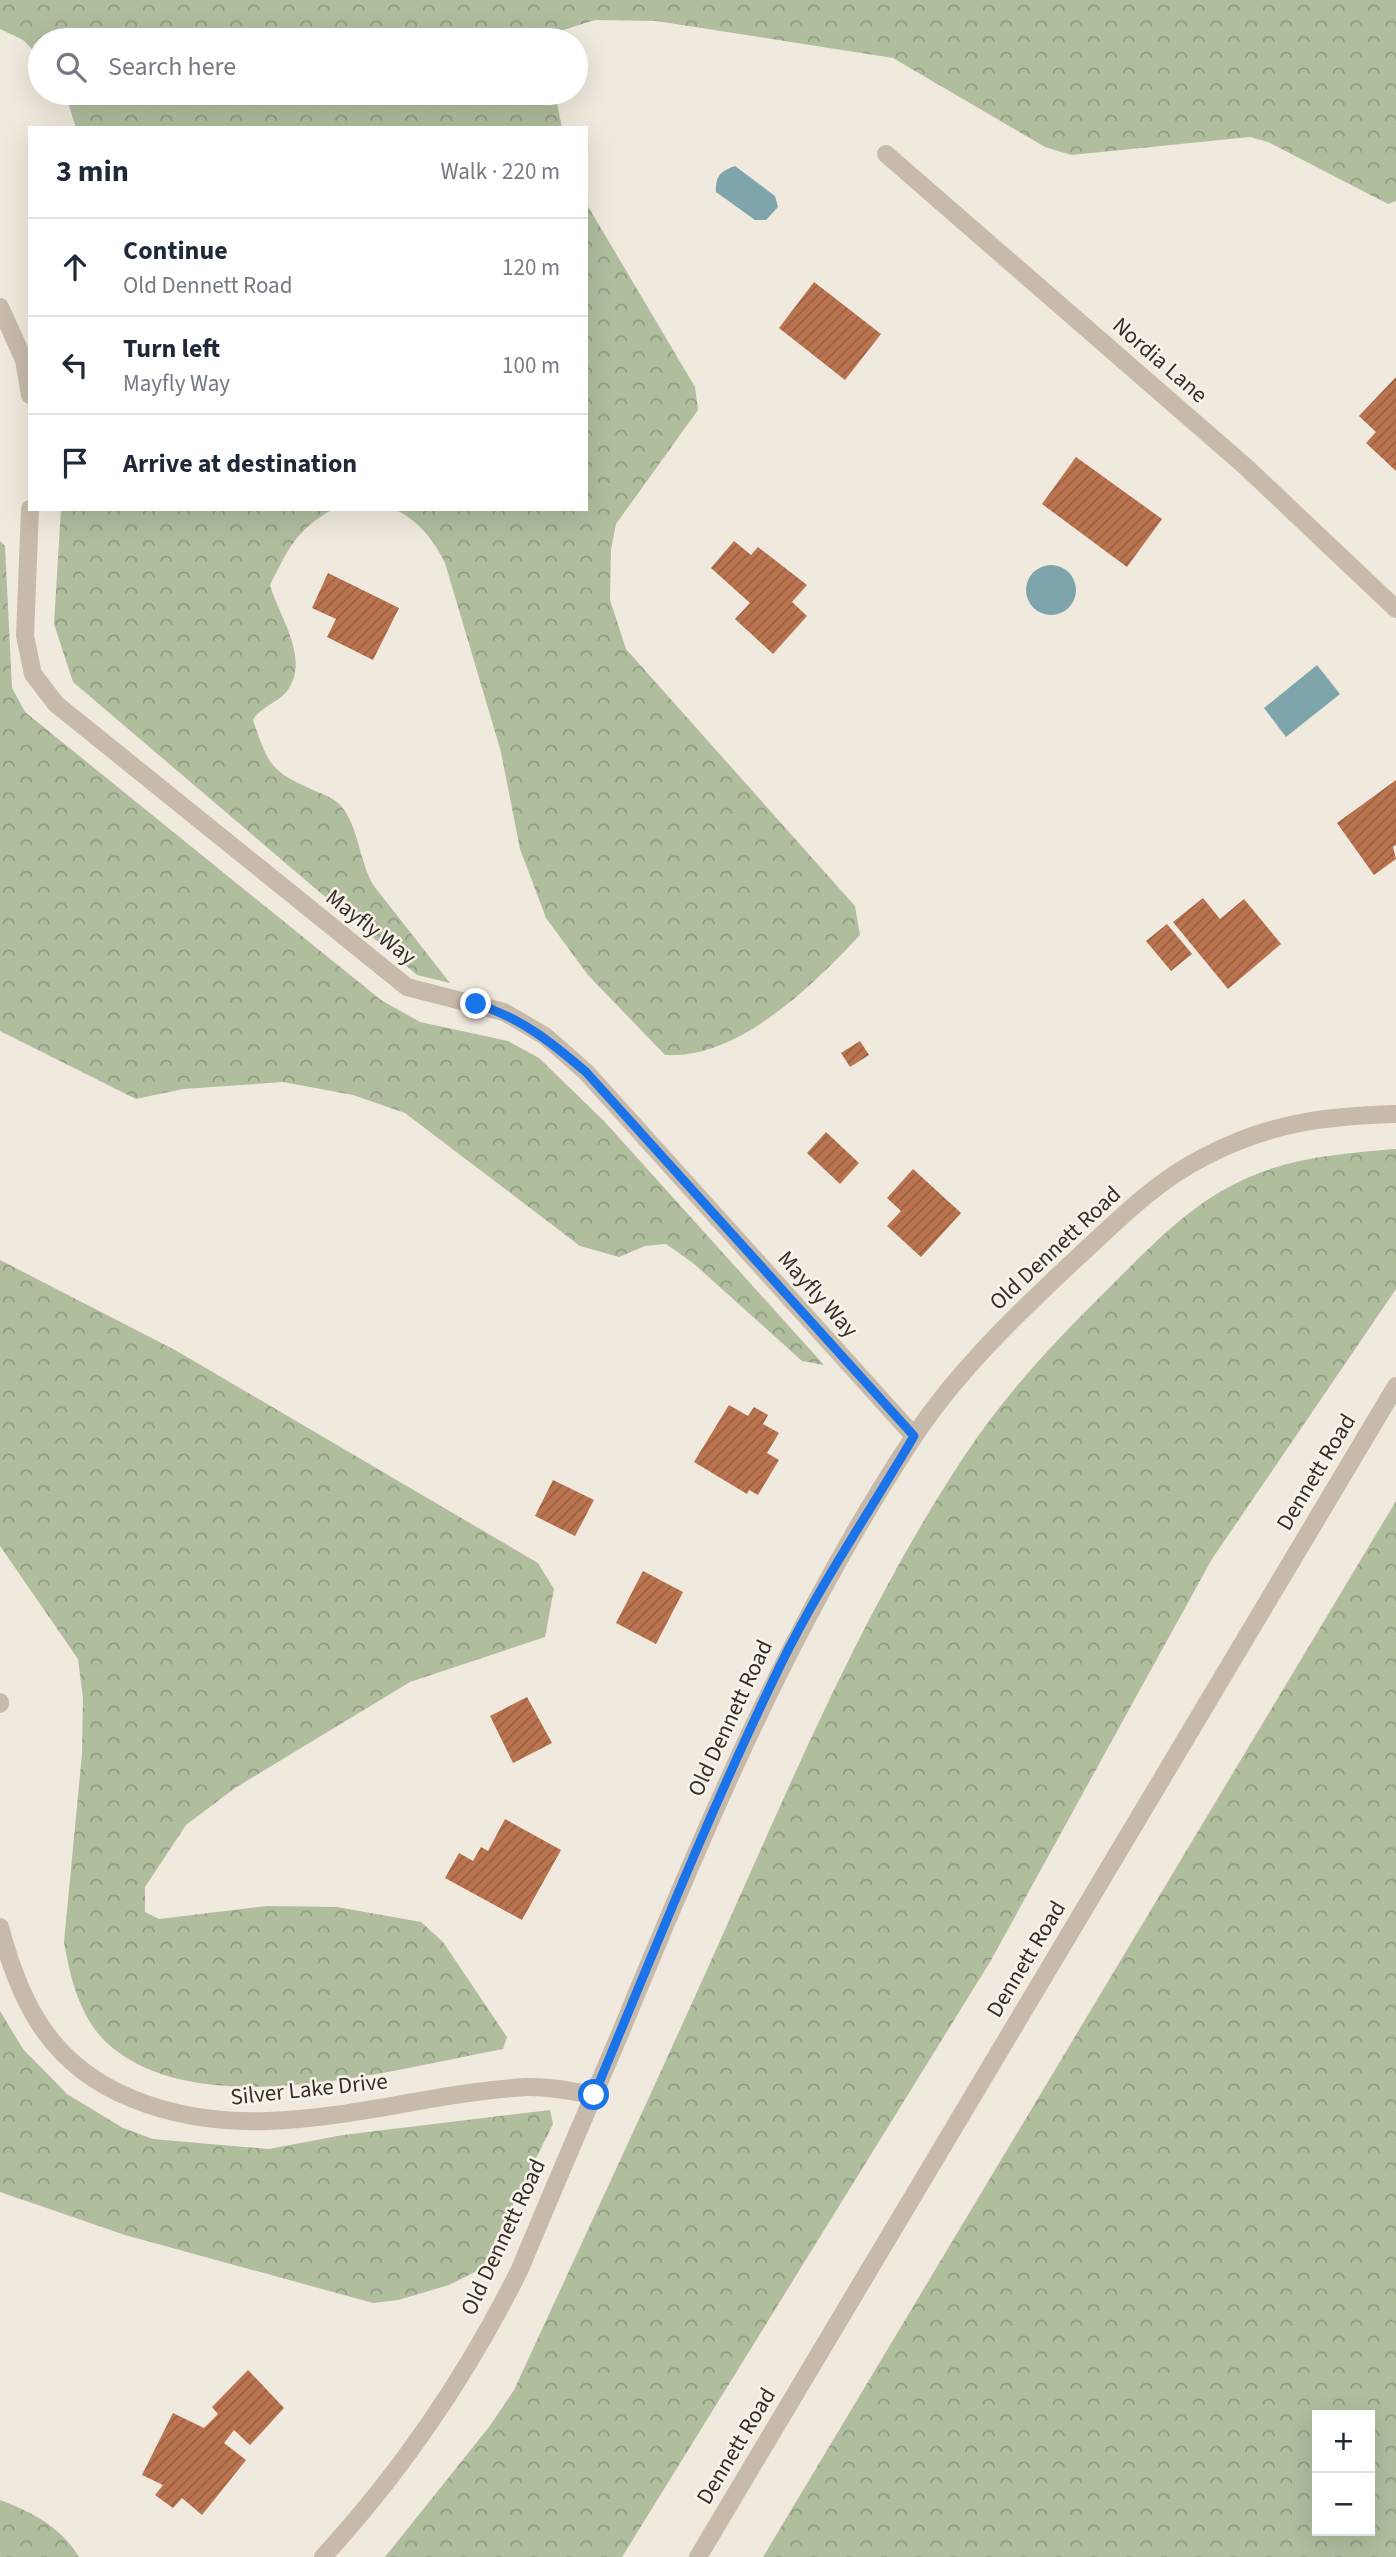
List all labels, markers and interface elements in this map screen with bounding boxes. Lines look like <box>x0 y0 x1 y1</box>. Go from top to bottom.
search box <box>28 28 588 105</box>
icon: search <box>52 48 90 86</box>
text: Search here <box>108 48 236 85</box>
text: 3 min <box>56 150 129 193</box>
text: Walk · 220 m <box>441 155 560 188</box>
text: Continue <box>123 232 228 269</box>
icon: ahead <box>56 248 94 286</box>
text: 120 m <box>502 251 560 284</box>
text: Old Dennett Road <box>123 269 292 302</box>
street label: Nordia Lane <box>1105 309 1215 411</box>
text: Turn left <box>123 330 220 367</box>
icon: left <box>56 346 94 384</box>
text: 100 m <box>502 349 560 382</box>
text: Mayfly Way <box>123 367 230 400</box>
icon: arrive <box>56 444 94 482</box>
text: Arrive at destination <box>123 445 357 482</box>
street label: Mayfly Way <box>319 881 424 973</box>
route end <box>460 988 491 1019</box>
street label: Old Dennett Road <box>982 1178 1128 1318</box>
street label: Mayfly Way <box>770 1243 866 1345</box>
street label: Dennett Road <box>1268 1407 1364 1537</box>
street label: Old Dennett Road <box>679 1634 781 1802</box>
street label: Dennett Road <box>978 1894 1074 2024</box>
street label: Silver Lake Drive <box>229 2064 389 2114</box>
route start <box>578 2079 609 2110</box>
street label: Old Dennett Road <box>452 2153 554 2321</box>
street label: Dennett Road <box>688 2381 784 2511</box>
map controls <box>1312 2410 1375 2536</box>
button: + <box>1312 2410 1375 2473</box>
button: − <box>1312 2473 1375 2536</box>

